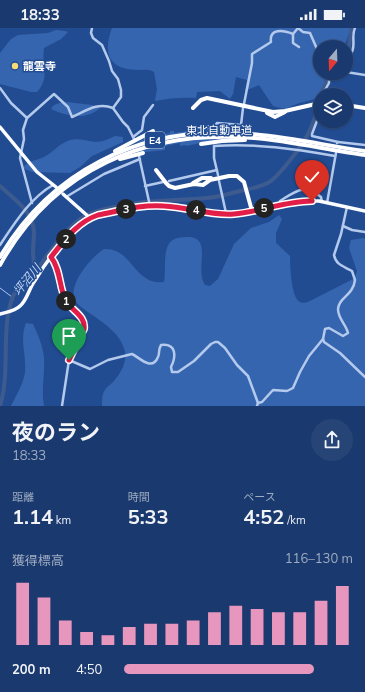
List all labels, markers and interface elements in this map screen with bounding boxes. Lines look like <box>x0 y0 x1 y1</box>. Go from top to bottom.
text: 18:33 <box>20 5 60 24</box>
north arrow <box>313 40 353 80</box>
map controls <box>313 40 353 128</box>
place label: 龍雲寺 <box>23 59 56 73</box>
marker: 龍雲寺 <box>10 61 20 71</box>
button: layers <box>313 88 353 128</box>
street label: 東北自動車道 <box>186 123 252 137</box>
road number: E4 <box>145 132 165 148</box>
pin <box>295 160 329 201</box>
icon: check <box>301 166 323 188</box>
pin: 5 <box>254 198 274 218</box>
pin: 3 <box>116 199 136 219</box>
pin: 4 <box>186 200 206 220</box>
text: 5 <box>261 201 267 215</box>
text: 3 <box>123 202 129 216</box>
text: 4 <box>193 203 199 217</box>
pin: 2 <box>56 229 76 249</box>
text: 2 <box>63 232 69 246</box>
water label: 坪沼川 <box>9 259 45 298</box>
pin: 1 <box>56 291 76 311</box>
text: 1 <box>63 294 69 308</box>
pin <box>52 319 86 360</box>
icon: arrive <box>58 325 80 347</box>
text: 夜のラン <box>12 418 100 446</box>
button: share <box>311 419 353 461</box>
text: 18:33 <box>12 447 46 463</box>
text: 距離 <box>12 490 34 504</box>
text: 時間 <box>128 490 150 504</box>
text: ペース <box>243 490 276 504</box>
text: 1.14 <box>12 504 53 529</box>
text: 5:33 <box>128 504 169 529</box>
text: 4:52 <box>243 504 284 529</box>
text: km <box>53 513 71 527</box>
text: /km <box>284 513 306 527</box>
text: 116–130 m <box>285 550 353 566</box>
text: 獲得標高 <box>12 552 64 568</box>
text: 200 m <box>12 661 51 677</box>
text: 4:50 <box>76 661 102 677</box>

